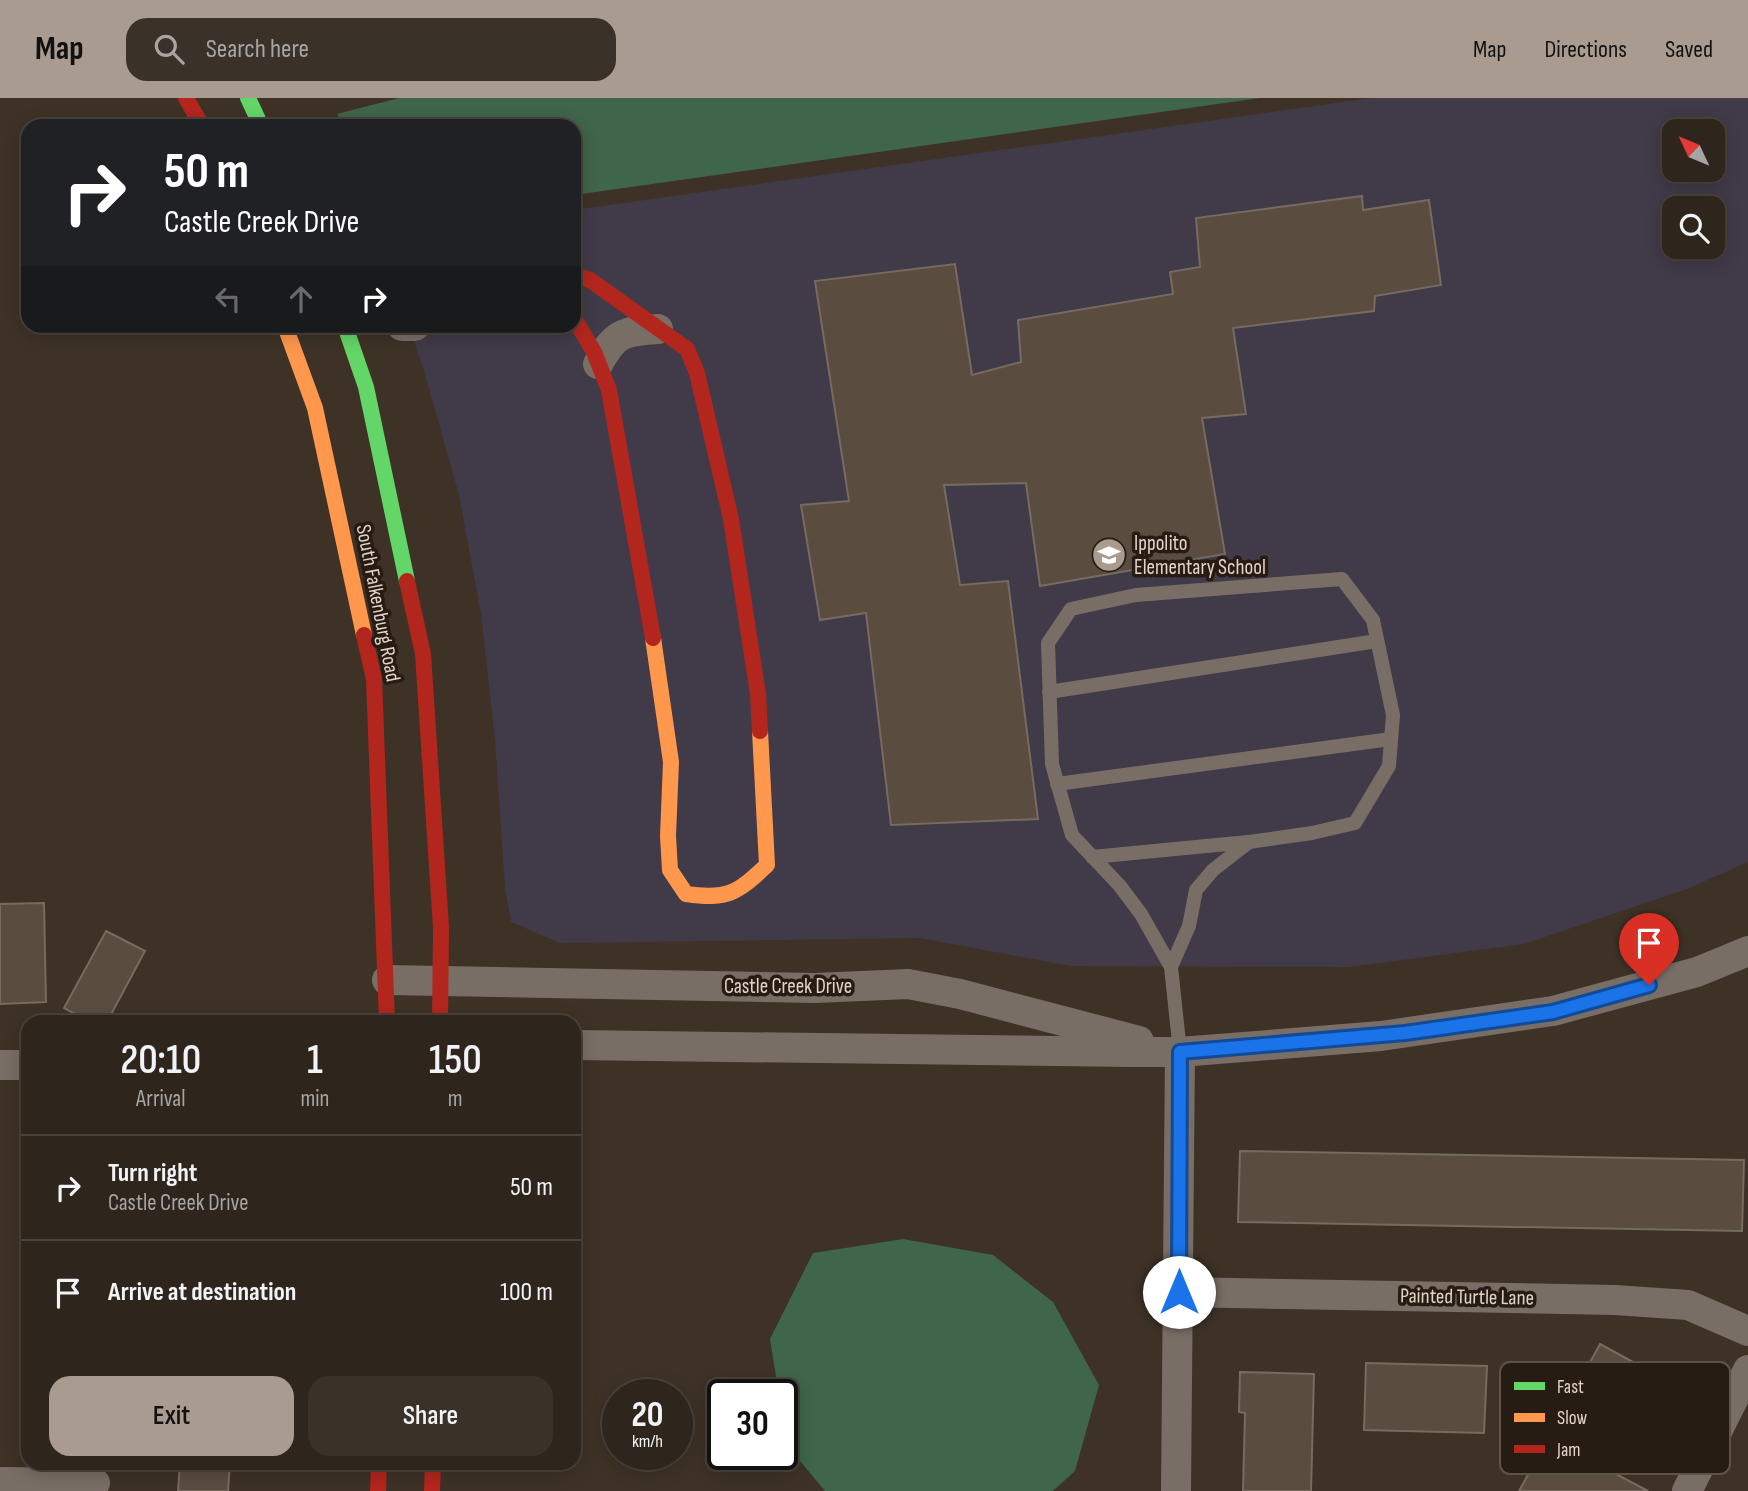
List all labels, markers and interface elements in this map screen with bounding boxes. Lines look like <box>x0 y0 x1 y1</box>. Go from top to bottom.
search box <box>126 18 616 81</box>
text: Map <box>35 29 84 69</box>
icon: search <box>150 30 188 68</box>
text: Search here <box>206 34 309 65</box>
text: Map <box>1473 35 1506 64</box>
text: Directions <box>1544 35 1627 64</box>
text: Saved <box>1665 35 1713 64</box>
north arrow <box>1662 119 1726 182</box>
map controls <box>1662 119 1725 259</box>
text: 50 m <box>164 143 249 202</box>
icon: right <box>49 147 140 238</box>
button: search <box>1662 196 1725 259</box>
text: Castle Creek Drive <box>164 203 359 242</box>
icon: left <box>209 280 247 318</box>
icon: ahead <box>282 280 320 318</box>
icon: right <box>355 280 393 318</box>
street label: South Falkenburg Road <box>351 522 405 684</box>
place label: Ippolito Elementary School <box>1134 531 1266 580</box>
school or university icon: Ippolito Elementary School <box>1090 536 1128 574</box>
pin <box>1619 913 1679 985</box>
icon: arrive <box>1630 924 1668 962</box>
street label: Castle Creek Drive <box>724 974 852 999</box>
text: 20:10 <box>120 1035 201 1086</box>
text: 1 <box>307 1035 323 1086</box>
text: 150 <box>429 1035 482 1086</box>
text: Arrival <box>136 1085 185 1113</box>
text: min <box>300 1085 329 1113</box>
text: m <box>448 1085 463 1113</box>
text: Turn right <box>108 1158 197 1189</box>
icon: right <box>49 1169 87 1207</box>
text: 50 m <box>510 1172 553 1203</box>
text: Castle Creek Drive <box>108 1189 248 1217</box>
position arrow <box>1142 1255 1216 1329</box>
icon: arrive <box>49 1274 87 1312</box>
text: Arrive at destination <box>108 1277 296 1308</box>
text: 100 m <box>500 1277 553 1308</box>
street label: Painted Turtle Lane <box>1400 1283 1534 1311</box>
legend <box>1500 1362 1730 1474</box>
button: Exit <box>49 1376 294 1456</box>
button: Share <box>308 1376 553 1456</box>
text: Fast <box>1557 1376 1584 1399</box>
speed limit sign: 30 <box>707 1379 798 1470</box>
text: 20 <box>632 1394 664 1437</box>
text: Slow <box>1557 1407 1587 1430</box>
text: km/h <box>632 1431 663 1452</box>
text: Jam <box>1556 1439 1580 1462</box>

